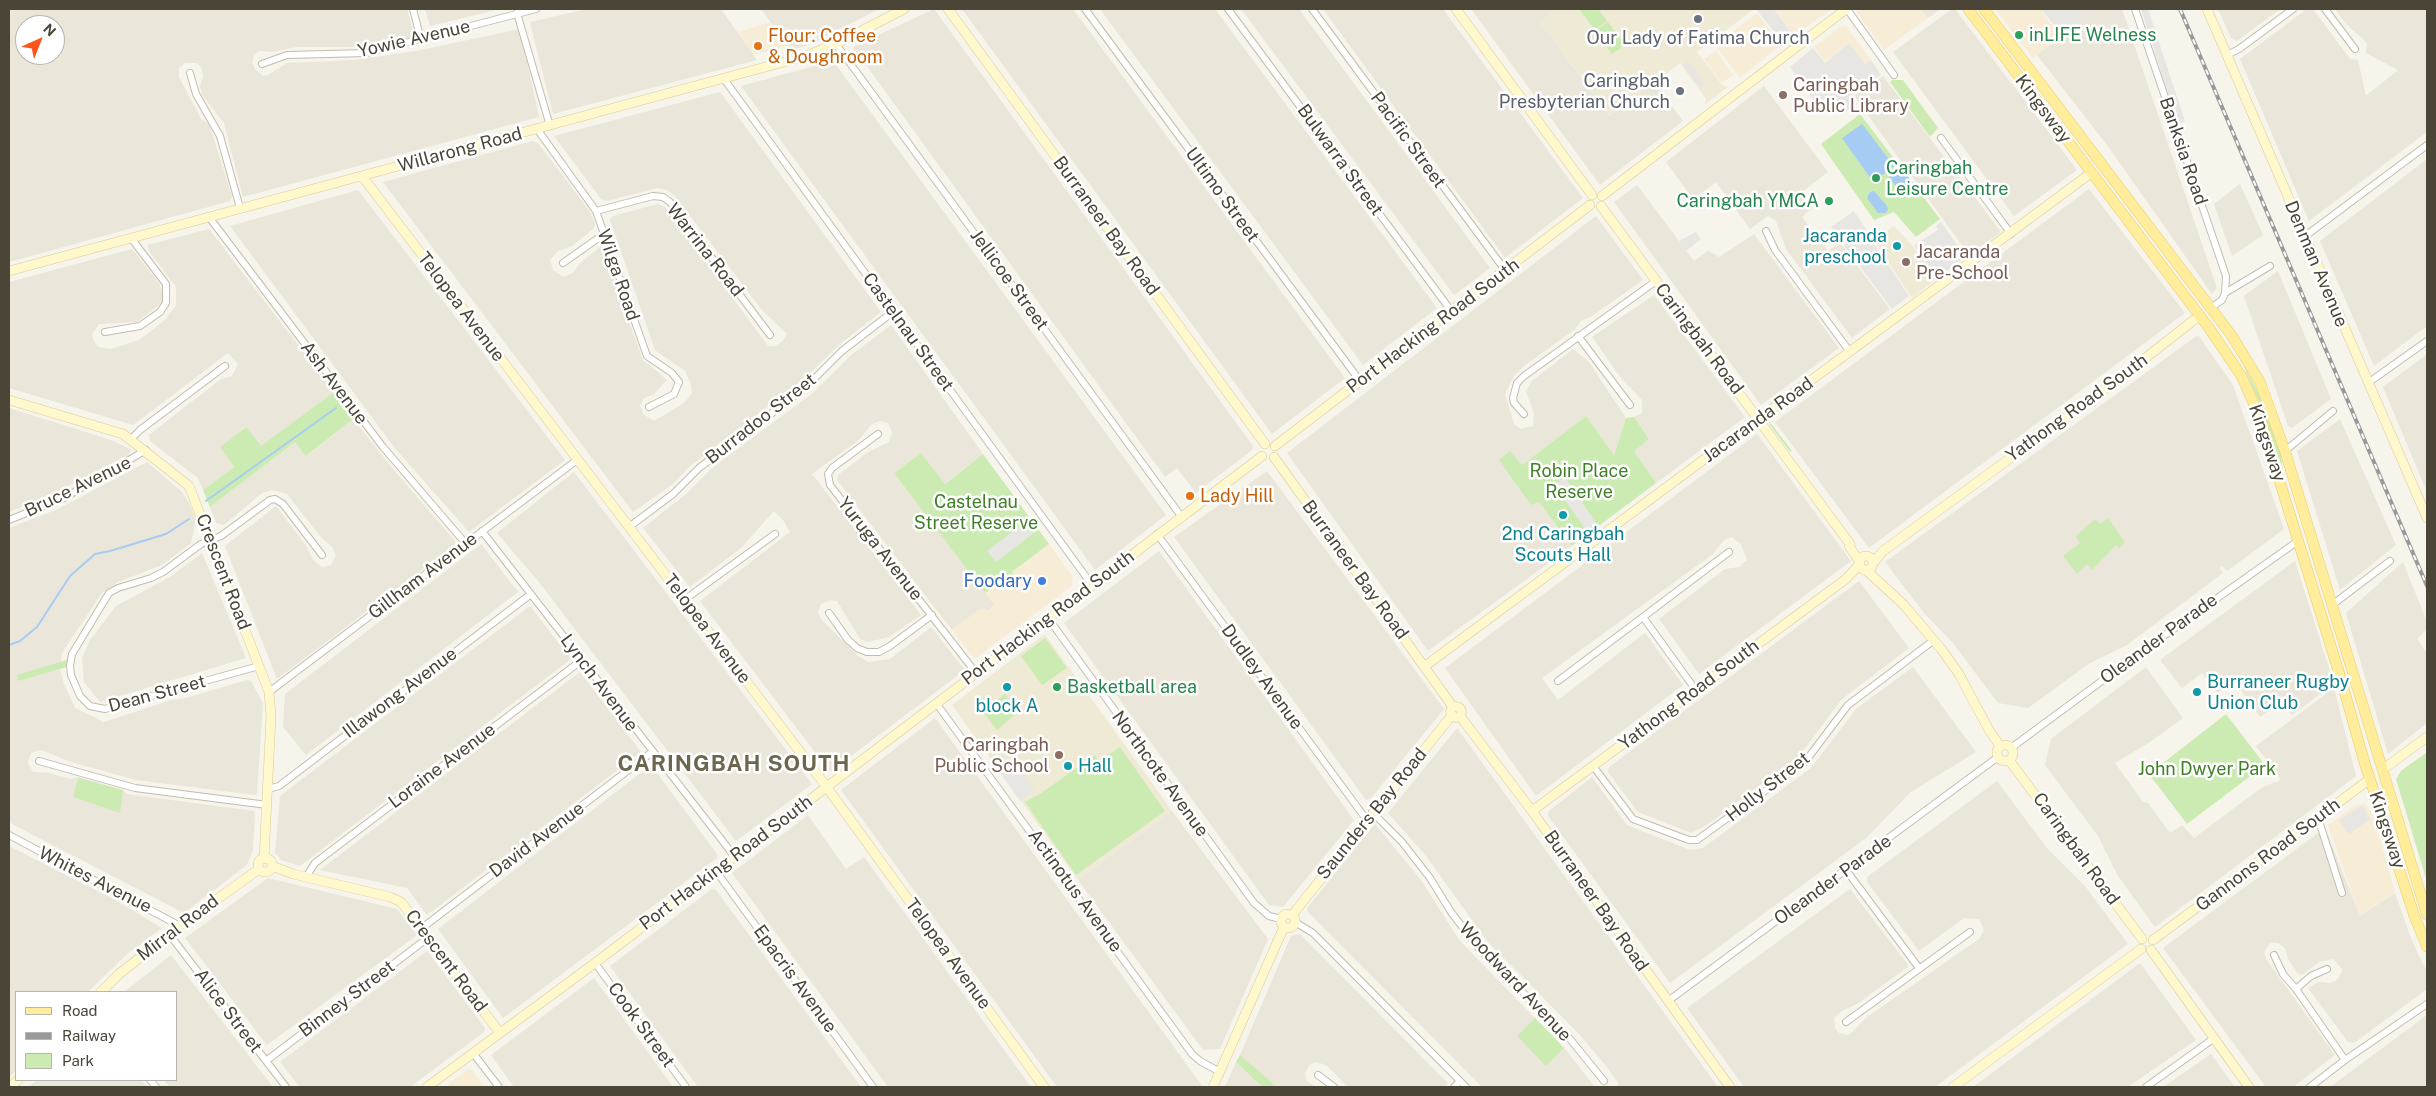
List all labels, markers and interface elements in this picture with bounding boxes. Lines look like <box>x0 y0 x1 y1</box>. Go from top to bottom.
marker: Our Lady of Fatima Church <box>1692 13 1704 25</box>
north arrow <box>15 15 65 65</box>
street label: Yowie Avenue <box>356 16 472 62</box>
text: N <box>40 20 59 39</box>
place label: inLIFE Welness <box>2029 24 2156 46</box>
place label: Flour: Coffee & Doughroom <box>768 25 883 68</box>
place label: Our Lady of Fatima Church <box>1586 27 1810 49</box>
marker: inLIFE Welness <box>2013 29 2025 41</box>
marker: Flour: Coffee & Doughroom <box>752 40 764 52</box>
place label: Caringbah Presbyterian Church <box>1499 70 1670 112</box>
street label: Kingsway <box>2010 70 2076 148</box>
place label: Caringbah Public Library <box>1793 74 1909 116</box>
marker: Caringbah Presbyterian Church <box>1674 85 1686 97</box>
street label: Pacific Street <box>1366 88 1450 192</box>
marker: Caringbah Public Library <box>1777 89 1789 101</box>
street label: Banksia Road <box>2154 94 2212 208</box>
street label: Bulwarra Street <box>1292 100 1388 220</box>
street label: Willarong Road <box>395 123 525 177</box>
street label: Ultimo Street <box>1180 143 1264 247</box>
street label: Burraneer Bay Road <box>1048 152 1164 300</box>
place label: Caringbah Leisure Centre <box>1886 157 2008 200</box>
marker: Caringbah Leisure Centre <box>1870 172 1882 184</box>
place label: Caringbah YMCA <box>1676 190 1819 212</box>
marker: Caringbah YMCA <box>1823 195 1835 207</box>
street label: Denman Avenue <box>2280 198 2352 330</box>
street label: Warrina Road <box>662 199 748 301</box>
street label: Jellicoe Street <box>965 225 1053 335</box>
place label: Jacaranda preschool <box>1803 225 1887 268</box>
street label: Wilga Road <box>592 226 644 324</box>
marker: Jacaranda preschool <box>1891 240 1903 252</box>
place label: Jacaranda Pre-School <box>1916 241 2009 284</box>
street label: Telopea Avenue <box>413 248 509 366</box>
street label: Port Hacking Road South <box>1342 254 1524 398</box>
marker: Jacaranda Pre-School <box>1900 256 1912 268</box>
street label: Castelnau Street <box>858 269 958 395</box>
street label: Caringbah Road <box>1650 279 1748 399</box>
street label: Ash Avenue <box>296 337 372 429</box>
street label: Yathong Road South <box>2002 349 2152 467</box>
street label: Burradoo Street <box>701 369 821 469</box>
street label: Jacaranda Road <box>1699 373 1817 467</box>
street label: Kingsway <box>2244 402 2290 484</box>
street label: Bruce Avenue <box>21 452 135 522</box>
park label: Robin Place Reserve <box>1530 460 1628 502</box>
place label: Lady Hill <box>1200 485 1274 507</box>
marker: Lady Hill <box>1184 490 1196 502</box>
park label: Castelnau Street Reserve <box>914 491 1038 534</box>
street label: Yuruga Avenue <box>833 493 927 605</box>
street label: Burraneer Bay Road <box>1297 496 1413 644</box>
marker: 2nd Caringbah Scouts Hall <box>1557 509 1569 521</box>
street label: Crescent Road <box>191 511 255 633</box>
place label: 2nd Caringbah Scouts Hall <box>1502 523 1624 566</box>
street label: Gillham Avenue <box>364 528 482 624</box>
street label: Port Hacking Road South <box>957 546 1139 690</box>
street label: Telopea Avenue <box>659 570 755 688</box>
place label: Foodary <box>964 570 1032 592</box>
marker: Foodary <box>1036 575 1048 587</box>
street label: Oleander Parade <box>2096 589 2222 689</box>
street label: Dudley Avenue <box>1217 620 1307 734</box>
street label: Lynch Avenue <box>555 630 643 736</box>
street label: Yathong Road South <box>1615 635 1763 755</box>
street label: Illawong Avenue <box>339 643 461 743</box>
street label: Dean Street <box>106 671 208 717</box>
place label: Burraneer Rugby Union Club <box>2207 671 2349 714</box>
place label: Basketball area <box>1067 676 1197 698</box>
marker: block A <box>1001 681 1013 693</box>
marker: Basketball area <box>1051 681 1063 693</box>
marker: Burraneer Rugby Union Club <box>2191 686 2203 698</box>
place label: block A <box>976 695 1038 717</box>
street label: Northcote Avenue <box>1107 707 1213 841</box>
street label: Loraine Avenue <box>384 719 500 813</box>
place label: Caringbah Public School <box>934 734 1049 776</box>
street label: Saunders Bay Road <box>1312 744 1432 884</box>
street label: Holly Street <box>1722 747 1814 827</box>
marker: Caringbah Public School <box>1053 749 1065 761</box>
district label: CARINGBAH SOUTH <box>616 751 852 777</box>
place label: Hall <box>1078 755 1112 777</box>
park label: John Dwyer Park <box>2138 758 2276 780</box>
marker: Hall <box>1062 760 1074 772</box>
street label: Kingsway <box>2364 788 2410 872</box>
street label: Caringbah Road <box>2028 789 2124 909</box>
street label: Port Hacking Road South <box>635 791 817 935</box>
street label: Gannons Road South <box>2192 794 2344 916</box>
street label: David Avenue <box>486 797 588 883</box>
street label: Actinotus Avenue <box>1023 825 1127 957</box>
street label: Burraneer Bay Road <box>1539 826 1653 976</box>
street label: Oleander Parade <box>1770 830 1896 930</box>
street label: Whites Avenue <box>35 842 155 918</box>
street label: Mirral Road <box>133 890 223 966</box>
street label: Telopea Avenue <box>901 894 995 1014</box>
street label: Crescent Road <box>401 906 491 1016</box>
street label: Woodward Avenue <box>1454 918 1576 1046</box>
street label: Epacris Avenue <box>749 921 841 1037</box>
street label: Binney Street <box>295 956 399 1042</box>
street label: Alice Street <box>189 965 267 1057</box>
street label: Cook Street <box>603 978 679 1072</box>
legend <box>15 991 178 1081</box>
text: Road <box>62 1002 98 1019</box>
text: Railway <box>62 1027 116 1044</box>
text: Park <box>62 1052 94 1069</box>

